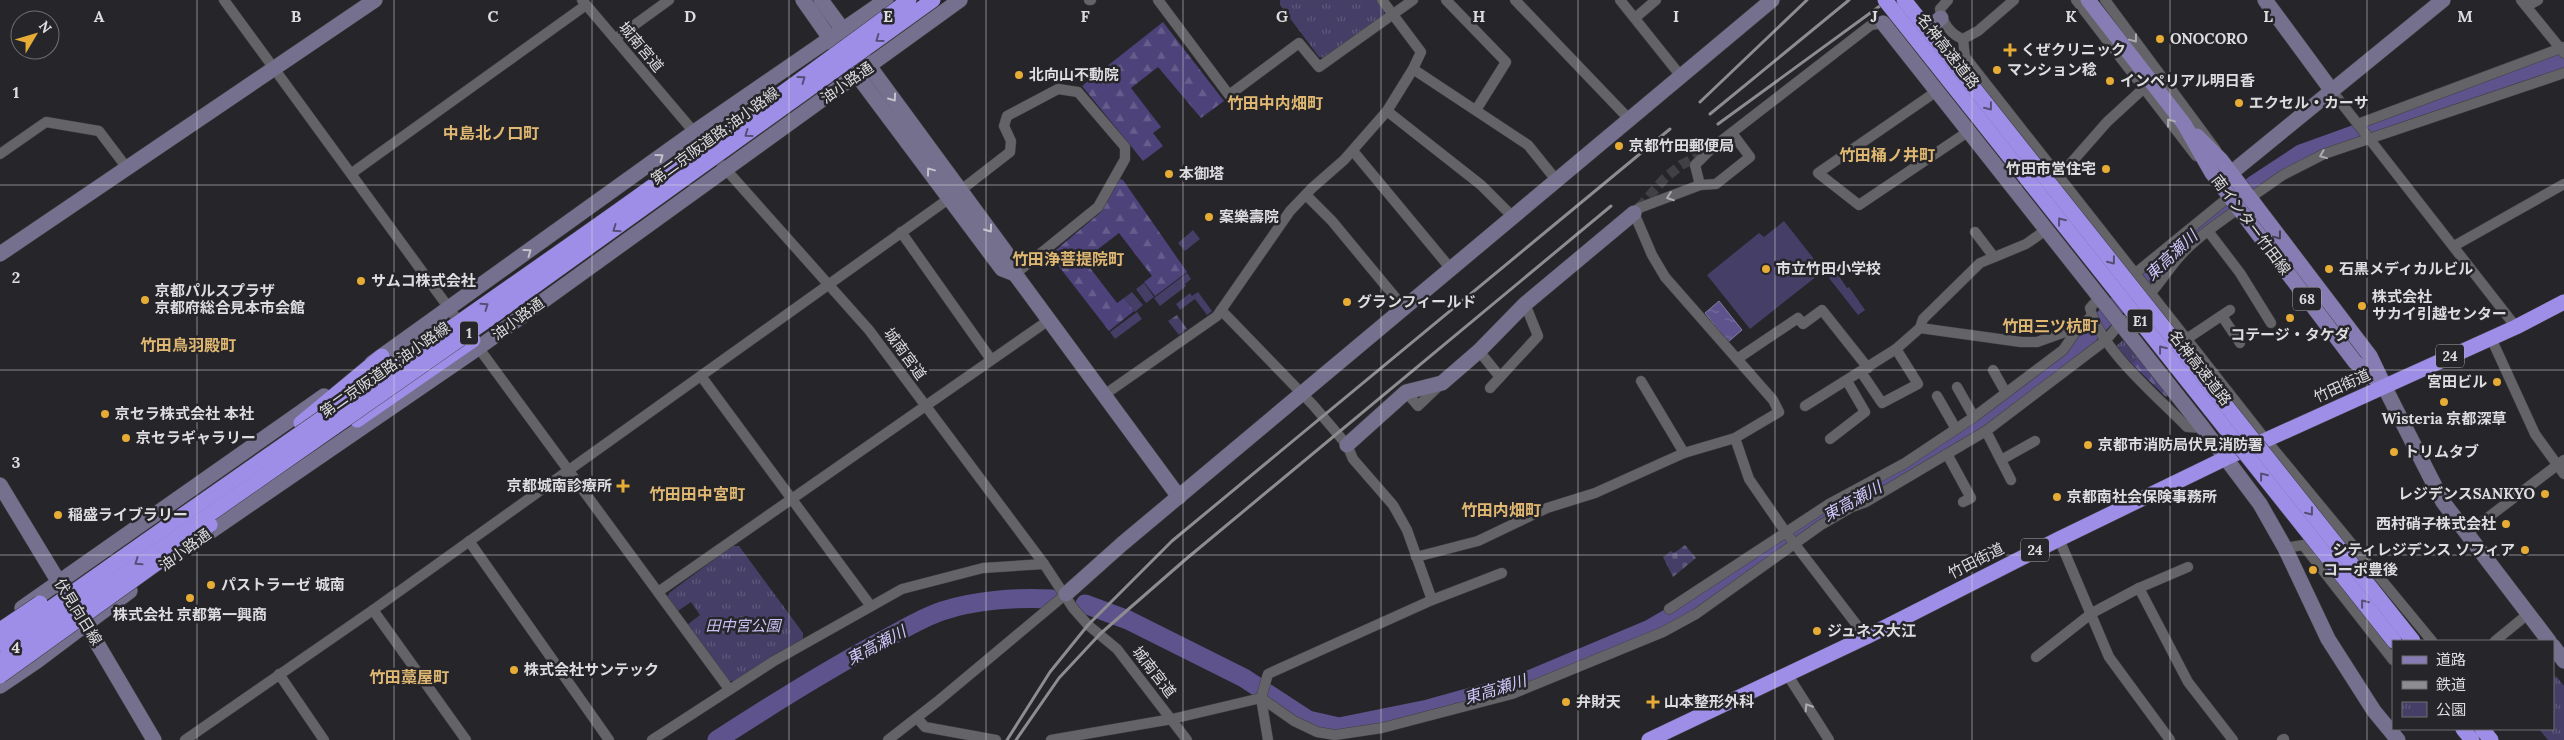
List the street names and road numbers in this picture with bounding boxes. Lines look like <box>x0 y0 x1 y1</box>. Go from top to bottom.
street label: 名神高速道路 <box>1913 9 1984 92</box>
street label: 城南宮道 <box>615 18 668 76</box>
street label: 油小路通 <box>817 58 877 108</box>
street label: 第二京阪道路;油小路線 <box>647 83 783 189</box>
street label: 南インター竹田線 <box>2208 171 2295 278</box>
road number: 68 <box>2293 288 2321 310</box>
street label: 油小路通 <box>488 293 548 344</box>
road number: E1 <box>2128 310 2152 332</box>
street label: 第二京阪道路;油小路線 <box>316 318 453 422</box>
road number: 1 <box>460 322 478 344</box>
street label: 城南宮道 <box>880 324 931 384</box>
street label: 名神高速道路 <box>2165 326 2236 409</box>
road number: 24 <box>2436 344 2464 368</box>
street label: 竹田街道 <box>2311 365 2373 406</box>
street label: 油小路通 <box>155 524 215 575</box>
street label: 竹田街道 <box>1945 538 2007 583</box>
road number: 24 <box>2021 538 2049 562</box>
street label: 伏見向日線 <box>50 575 106 649</box>
street label: 城南宮道 <box>1128 642 1180 701</box>

